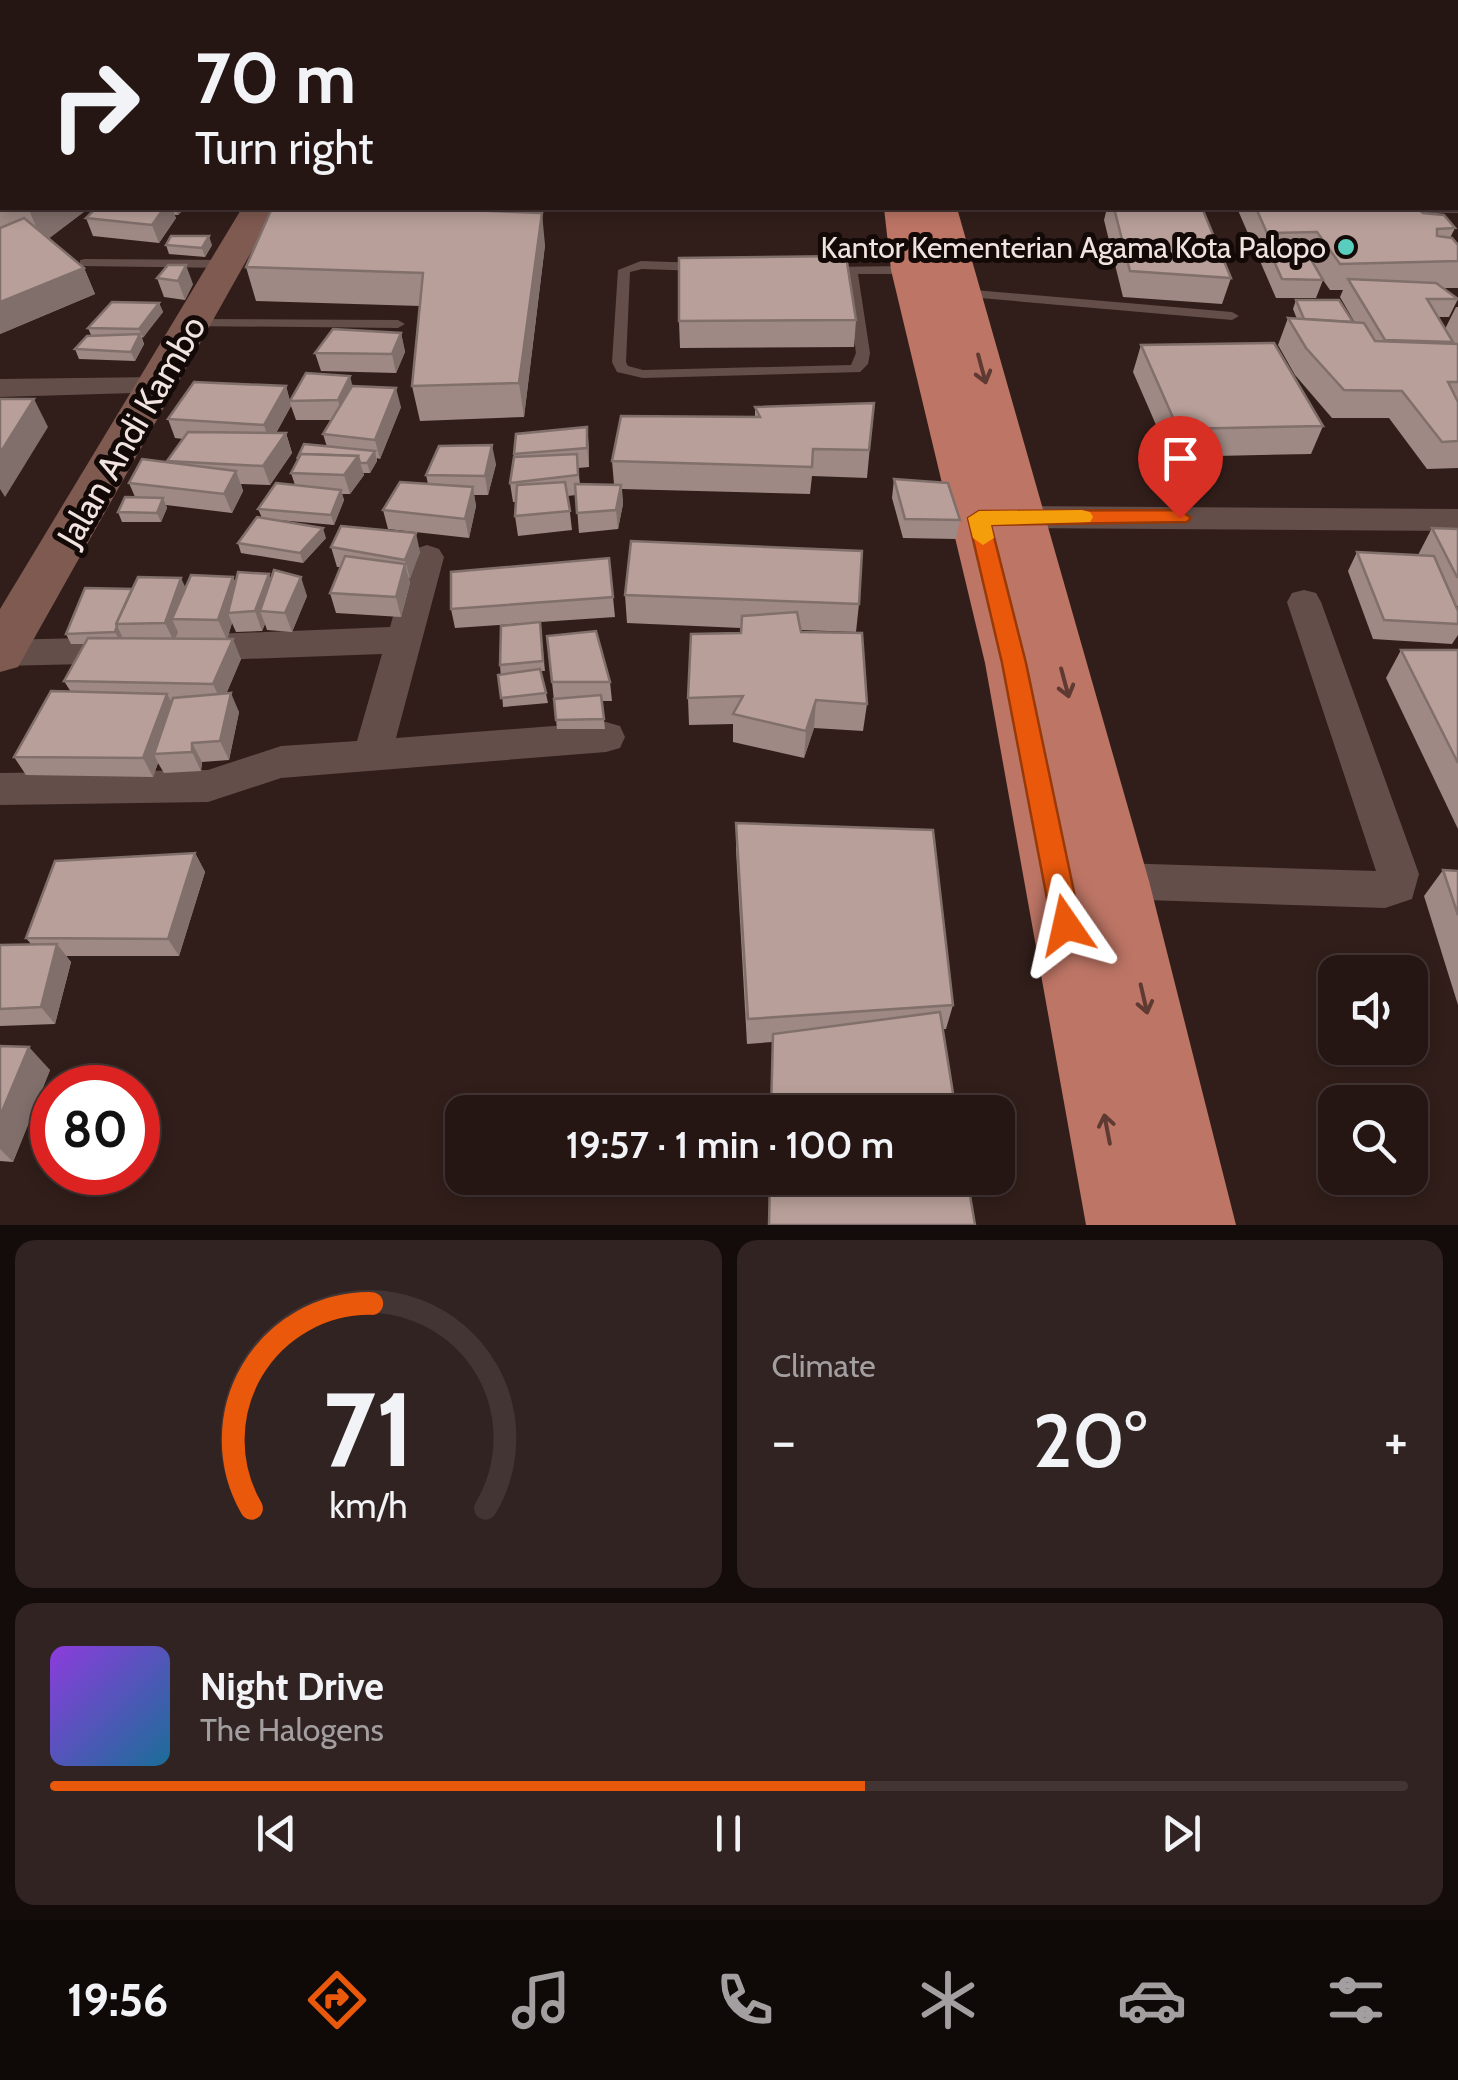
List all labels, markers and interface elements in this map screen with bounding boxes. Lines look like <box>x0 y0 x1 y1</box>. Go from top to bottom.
text: 70 m <box>195 35 356 121</box>
icon: right <box>30 40 160 170</box>
text: Turn right <box>195 121 374 175</box>
place label: Kantor Kementerian Agama Kota Palopo <box>820 229 1326 266</box>
marker: Kantor Kementerian Agama Kota Palopo <box>1335 236 1357 258</box>
street label: Jalan Andi Kambo <box>47 308 215 555</box>
one-way arrow <box>973 353 992 384</box>
pin <box>1138 416 1223 519</box>
icon: arrive <box>1153 431 1208 486</box>
one-way arrow <box>1056 667 1075 698</box>
position arrow <box>1014 873 1118 977</box>
map controls <box>1318 955 1428 1195</box>
button: sound <box>1318 955 1428 1065</box>
one-way arrow <box>1135 982 1154 1014</box>
speed limit sign: 80 <box>30 1065 160 1195</box>
button: search <box>1318 1085 1428 1195</box>
one-way arrow <box>1097 1114 1116 1146</box>
text: 19:57 · 1 min · 100 m <box>566 1121 894 1168</box>
text: Climate <box>772 1346 876 1385</box>
text: 71 <box>323 1366 414 1492</box>
text: 20° <box>1033 1395 1147 1486</box>
text: − <box>772 1407 796 1474</box>
text: + <box>1384 1407 1408 1474</box>
text: km/h <box>329 1484 407 1527</box>
text: Night Drive <box>200 1663 384 1710</box>
text: The Halogens <box>200 1710 384 1749</box>
icon: previous <box>249 1806 304 1861</box>
icon: pause <box>701 1806 756 1861</box>
icon: next <box>1154 1806 1209 1861</box>
icon: directions <box>302 1965 372 2035</box>
icon: music <box>506 1965 576 2035</box>
icon: phone <box>710 1965 780 2035</box>
icon: climate <box>913 1965 983 2035</box>
icon: car <box>1117 1965 1187 2035</box>
icon: filters <box>1321 1965 1391 2035</box>
text: 19:56 <box>67 1973 168 2027</box>

